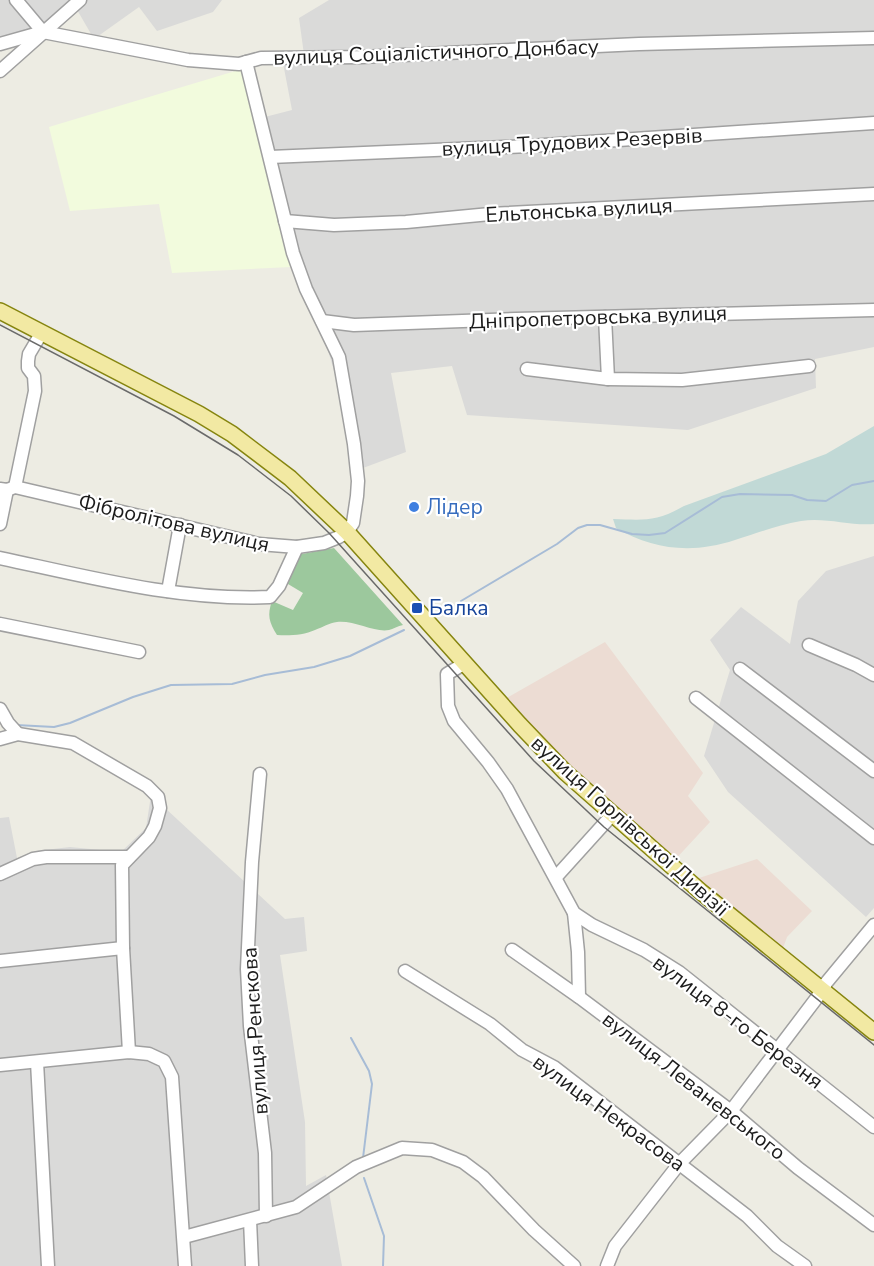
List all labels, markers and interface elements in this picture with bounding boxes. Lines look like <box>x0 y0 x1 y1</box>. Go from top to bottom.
street label: вулиця Соціалістичного Донбасу <box>273 32 599 72</box>
street label: вулиця Трудових Резервів <box>441 121 703 163</box>
street label: Ельтонська вулиця <box>485 191 673 229</box>
street label: Дніпропетровська вулиця <box>468 299 728 335</box>
street label: Фібролітова вулиця <box>76 487 272 559</box>
place label: Лідер <box>426 493 483 521</box>
marker: Лідер <box>407 500 421 514</box>
place label: Балка <box>429 594 489 622</box>
marker: Балка <box>410 601 424 615</box>
street label: вулиця Горлівської Дивізії <box>525 729 736 923</box>
street label: вулиця Ренскова <box>235 946 275 1116</box>
street label: вулиця 8-го Березня <box>647 949 829 1095</box>
street label: вулиця Леваневського <box>597 1006 791 1166</box>
street label: вулиця Некрасова <box>527 1048 691 1178</box>

